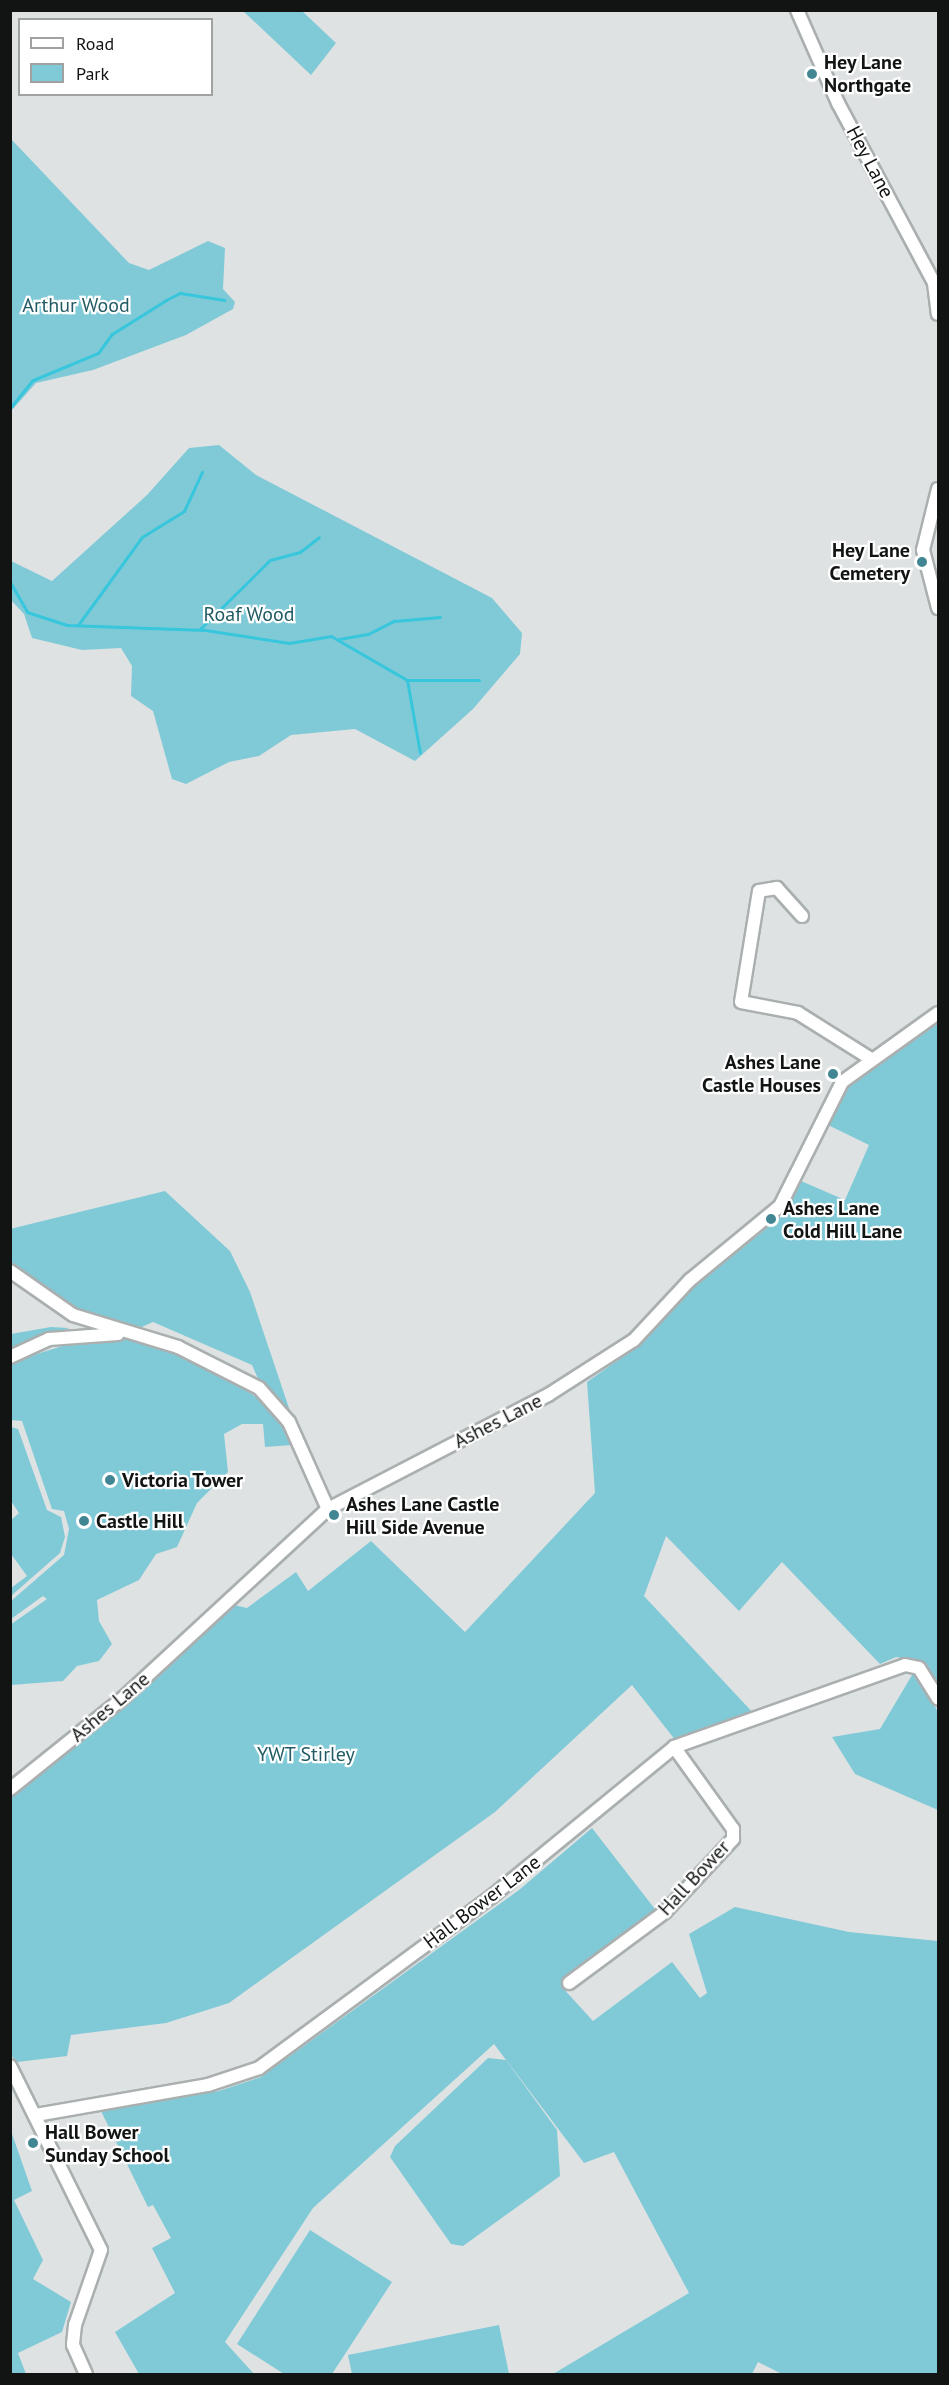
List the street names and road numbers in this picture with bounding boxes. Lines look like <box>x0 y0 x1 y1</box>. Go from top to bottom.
street label: Hey Lane <box>841 122 899 202</box>
street label: Ashes Lane <box>450 1389 546 1453</box>
street label: Ashes Lane <box>66 1667 154 1747</box>
street label: Hall Bower <box>653 1835 735 1921</box>
street label: Hall Bower Lane <box>419 1850 545 1954</box>

